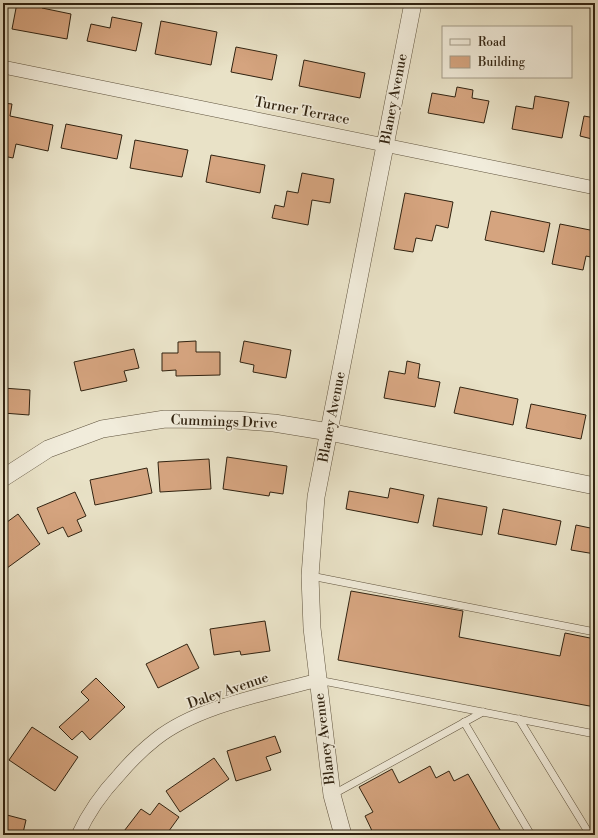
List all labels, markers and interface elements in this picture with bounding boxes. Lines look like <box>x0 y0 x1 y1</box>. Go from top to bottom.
legend <box>442 26 572 78</box>
text: Road <box>478 35 506 50</box>
street label: Blaney Avenue <box>376 52 412 147</box>
text: Building <box>477 55 526 70</box>
street label: Turner Terrace <box>253 93 351 129</box>
street label: Blaney Avenue <box>314 370 350 465</box>
street label: Cummings Drive <box>170 411 278 433</box>
street label: Daley Avenue <box>185 669 271 713</box>
street label: Blaney Avenue <box>310 692 340 787</box>

